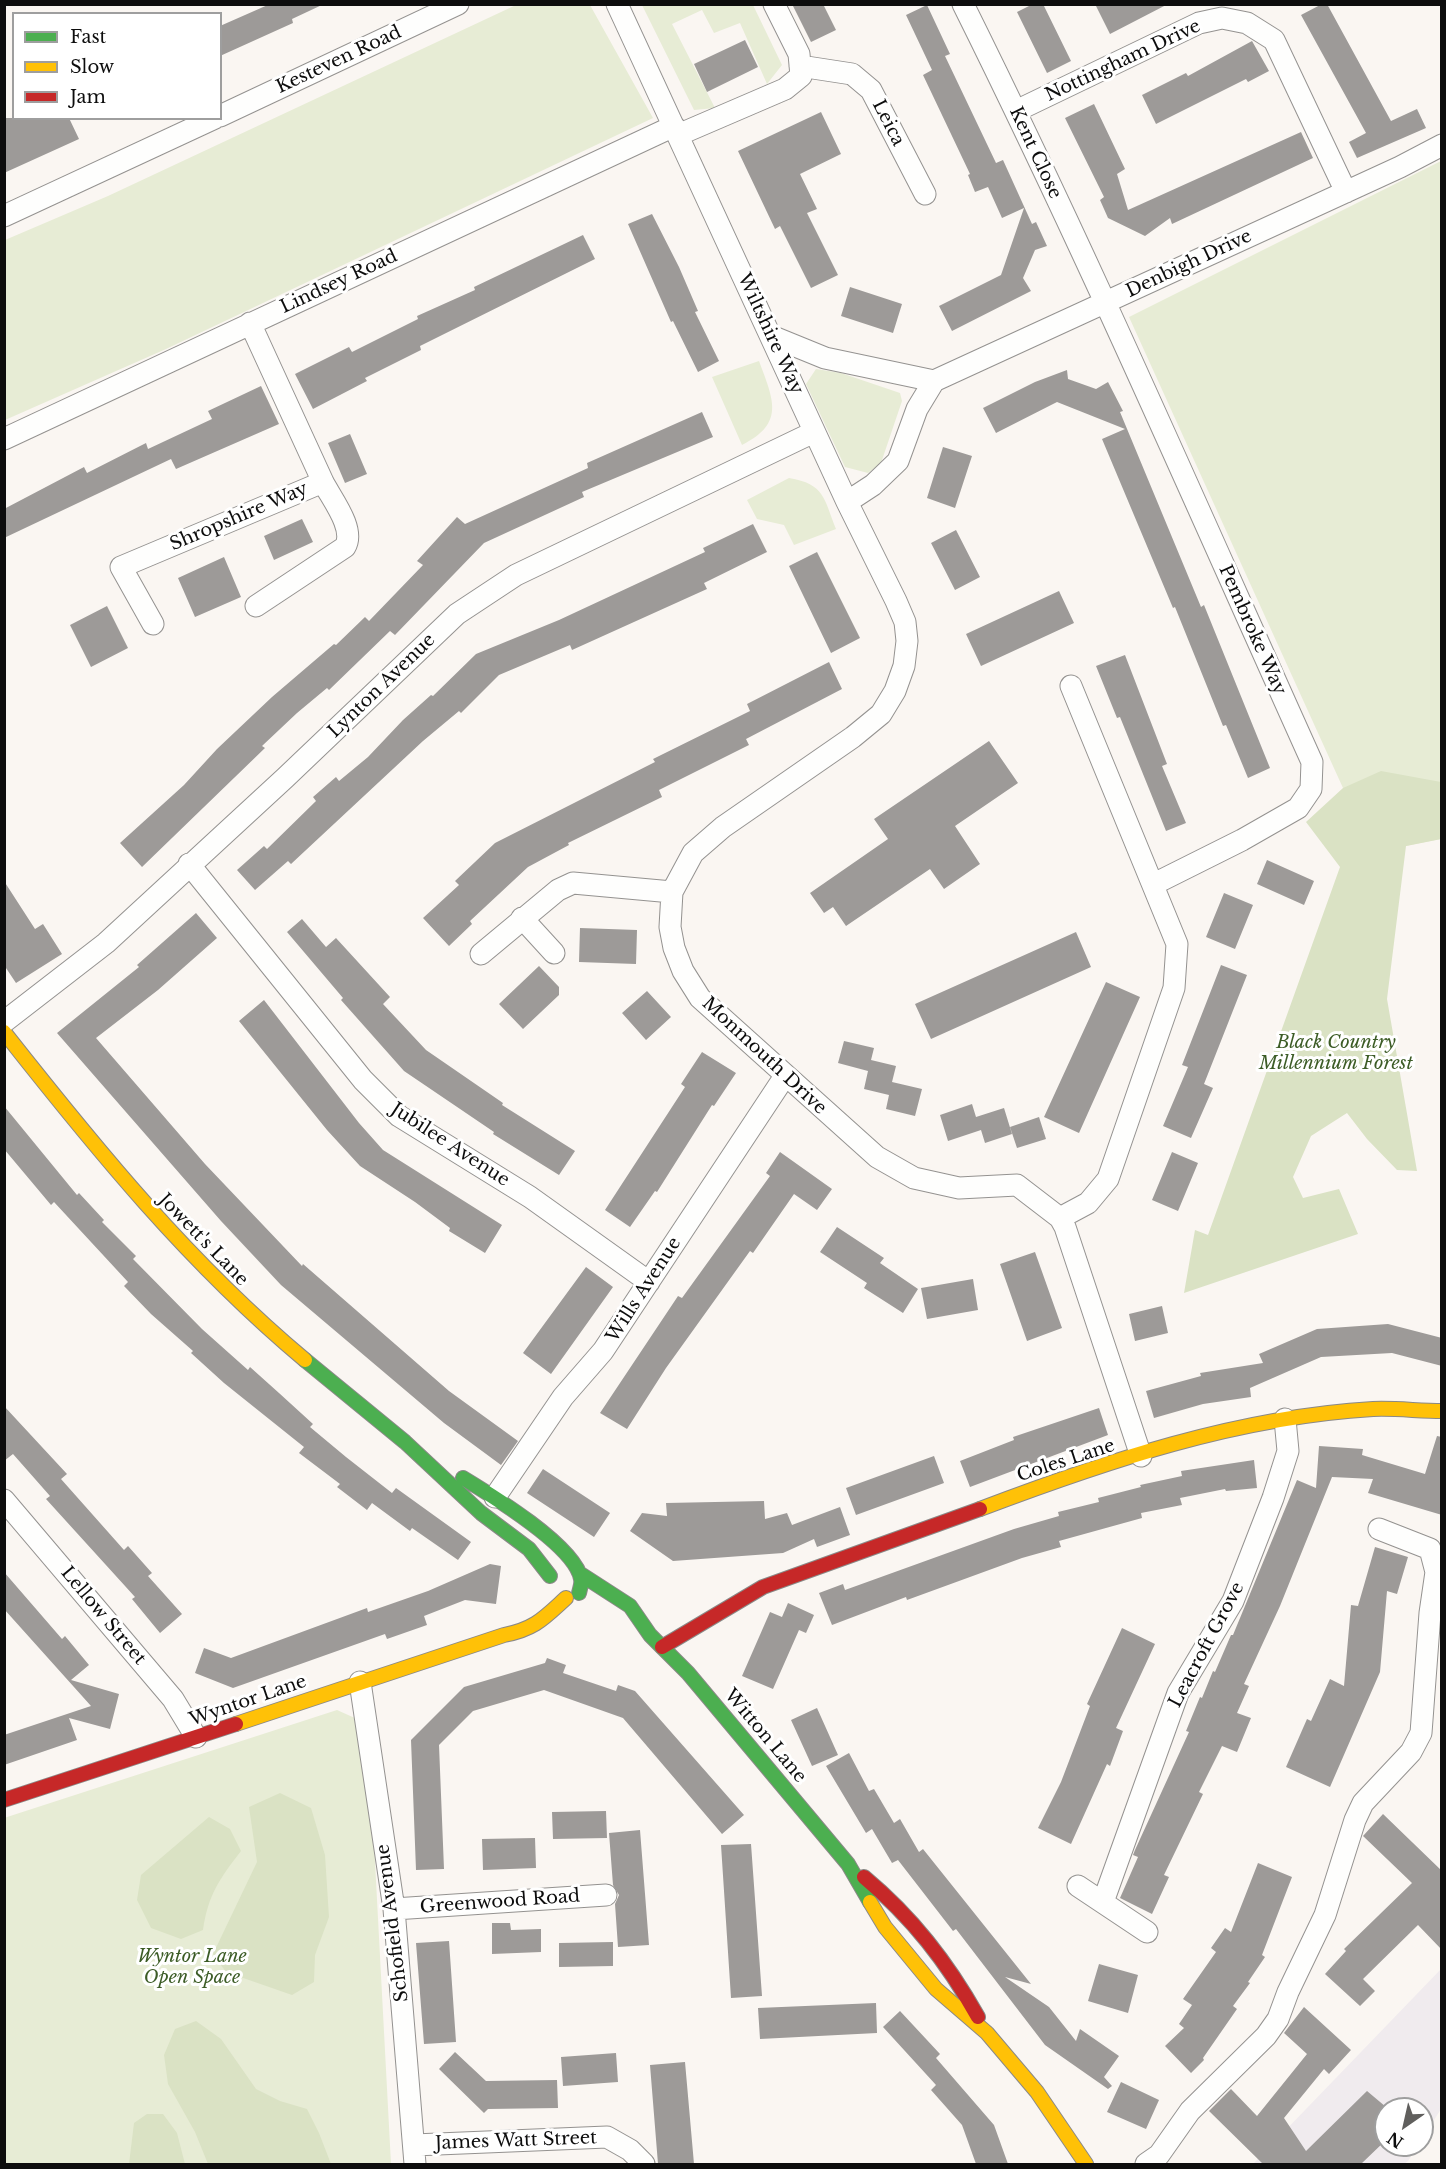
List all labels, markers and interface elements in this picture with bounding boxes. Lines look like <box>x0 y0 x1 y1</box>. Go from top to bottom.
legend <box>12 12 222 120</box>
street label: Nottingham Drive <box>1042 16 1204 106</box>
street label: Kesteven Road <box>273 22 405 98</box>
text: Fast <box>70 26 106 48</box>
text: Slow <box>70 56 114 78</box>
text: Jam <box>70 86 106 108</box>
street label: Leica <box>867 96 909 150</box>
street label: Kent Close <box>1004 104 1066 202</box>
street label: Denbigh Drive <box>1123 225 1255 303</box>
street label: Lindsey Road <box>277 245 401 319</box>
street label: Wiltshire Way <box>733 270 807 398</box>
street label: Shropshire Way <box>167 478 311 556</box>
street label: Pembroke Way <box>1214 562 1290 698</box>
street label: Lynton Avenue <box>324 629 440 743</box>
street label: Monmouth Drive <box>697 993 831 1119</box>
park label: Black Country Millennium Forest <box>1259 1032 1413 1074</box>
street label: Jubilee Avenue <box>387 1099 513 1191</box>
street label: Jowett's Lane <box>154 1189 252 1291</box>
street label: Wills Avenue <box>602 1233 686 1347</box>
street label: Coles Lane <box>1014 1435 1118 1487</box>
street label: Lellow Street <box>56 1563 150 1669</box>
street label: Leacroft Grove <box>1165 1579 1249 1711</box>
street label: Wyntor Lane <box>187 1671 309 1731</box>
street label: Witton Lane <box>719 1685 811 1787</box>
street label: Schofield Avenue <box>373 1843 413 2003</box>
street label: Greenwood Road <box>419 1886 581 1918</box>
park label: Wyntor Lane Open Space <box>137 1946 247 1988</box>
north arrow <box>1374 2097 1434 2157</box>
street label: James Watt Street <box>435 2127 597 2155</box>
text: N <box>1383 2128 1407 2153</box>

